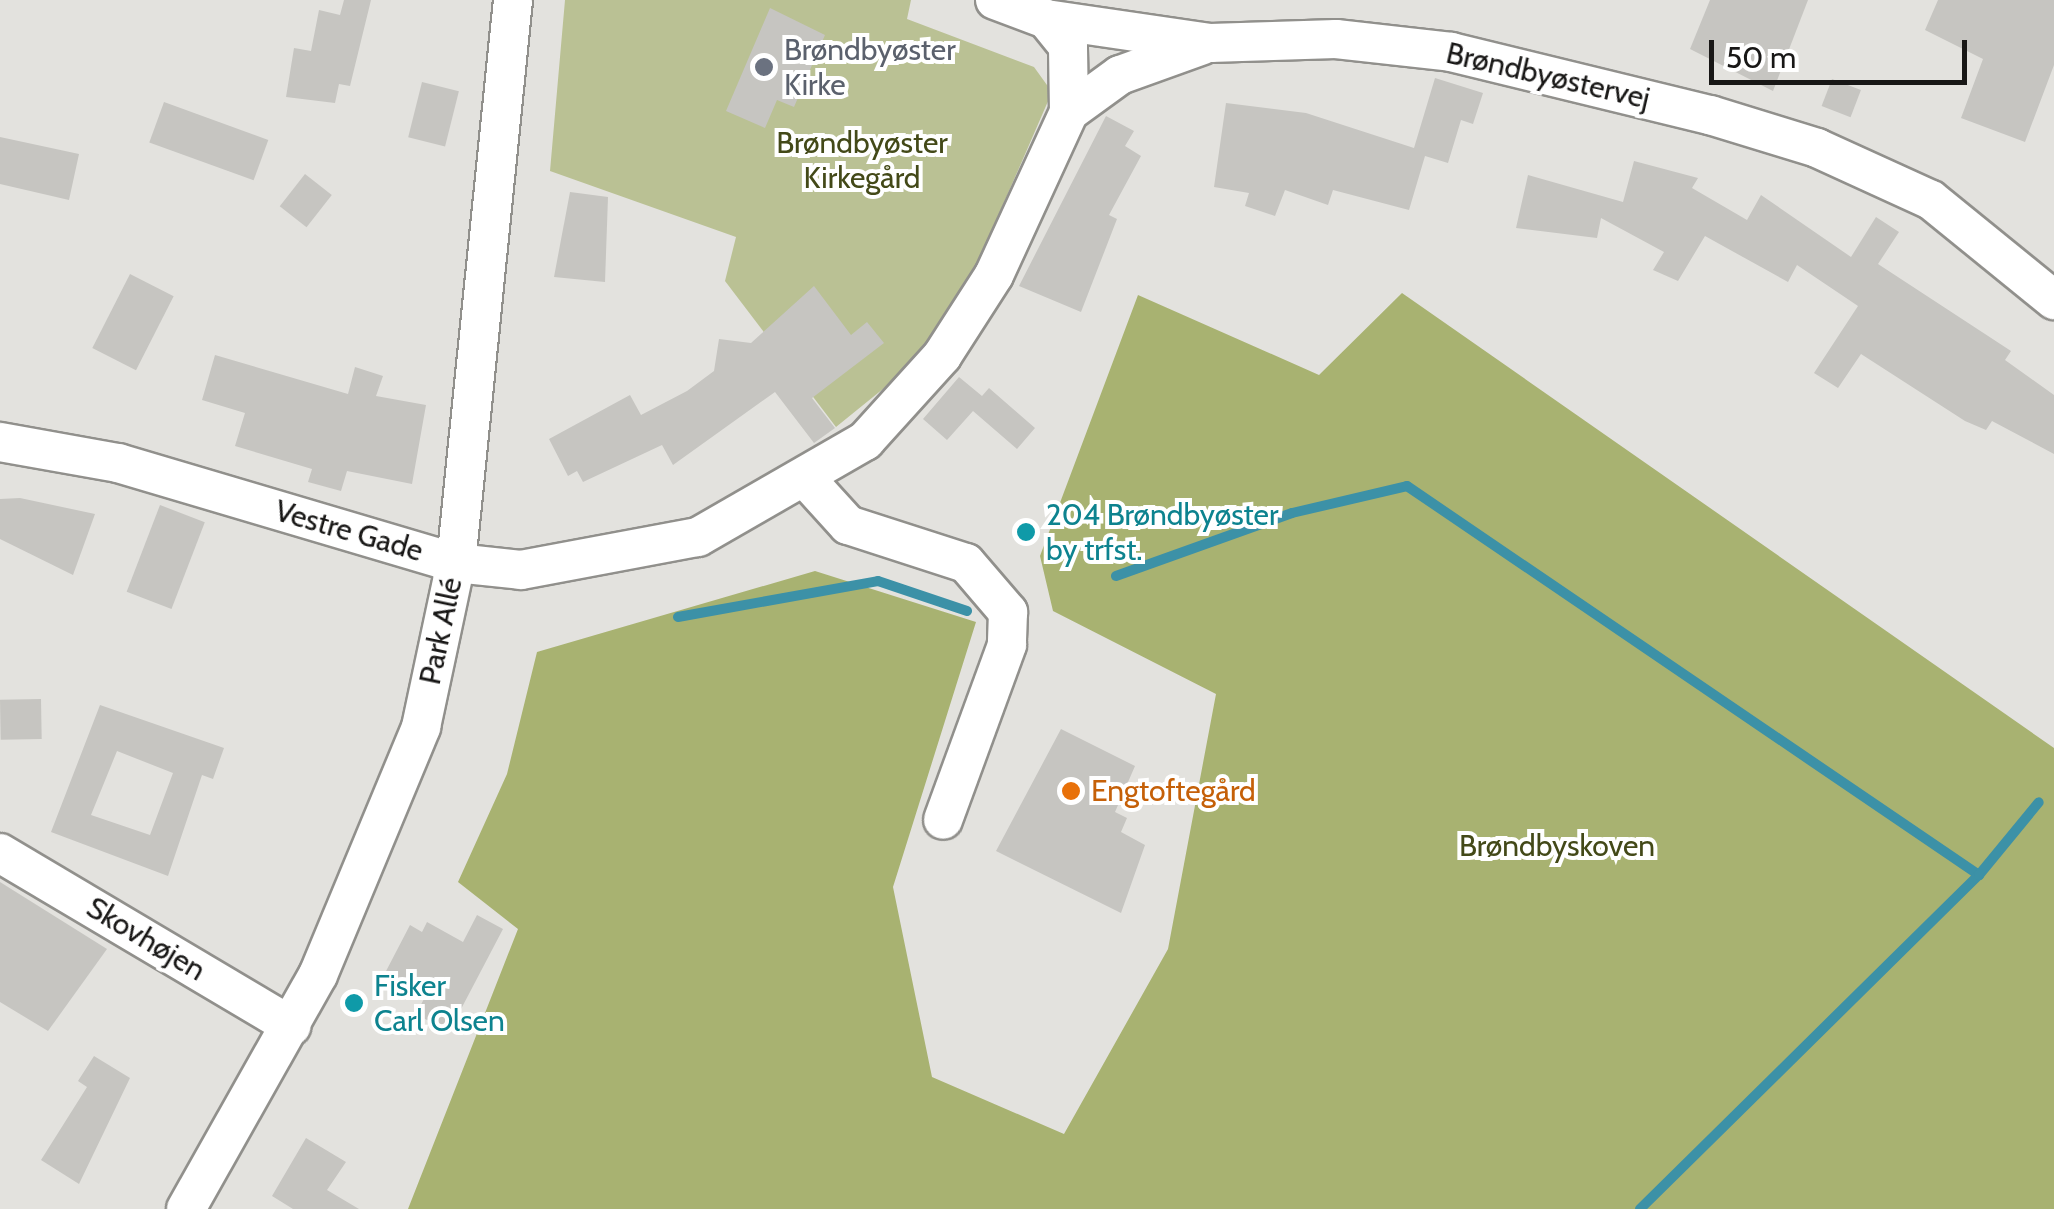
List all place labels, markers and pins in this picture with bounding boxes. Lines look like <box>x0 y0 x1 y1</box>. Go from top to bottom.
place label: Brøndbyøster Kirke <box>784 32 956 102</box>
marker: Brøndbyøster Kirke <box>753 56 775 78</box>
place label: 204 Brøndbyøster by trfst. <box>1046 497 1278 568</box>
marker: 204 Brøndbyøster by trfst. <box>1015 521 1037 543</box>
place label: Engtoftegård <box>1091 773 1256 809</box>
marker: Engtoftegård <box>1060 780 1082 802</box>
place label: Fisker Carl Olsen <box>374 968 505 1038</box>
marker: Fisker Carl Olsen <box>343 992 365 1014</box>

